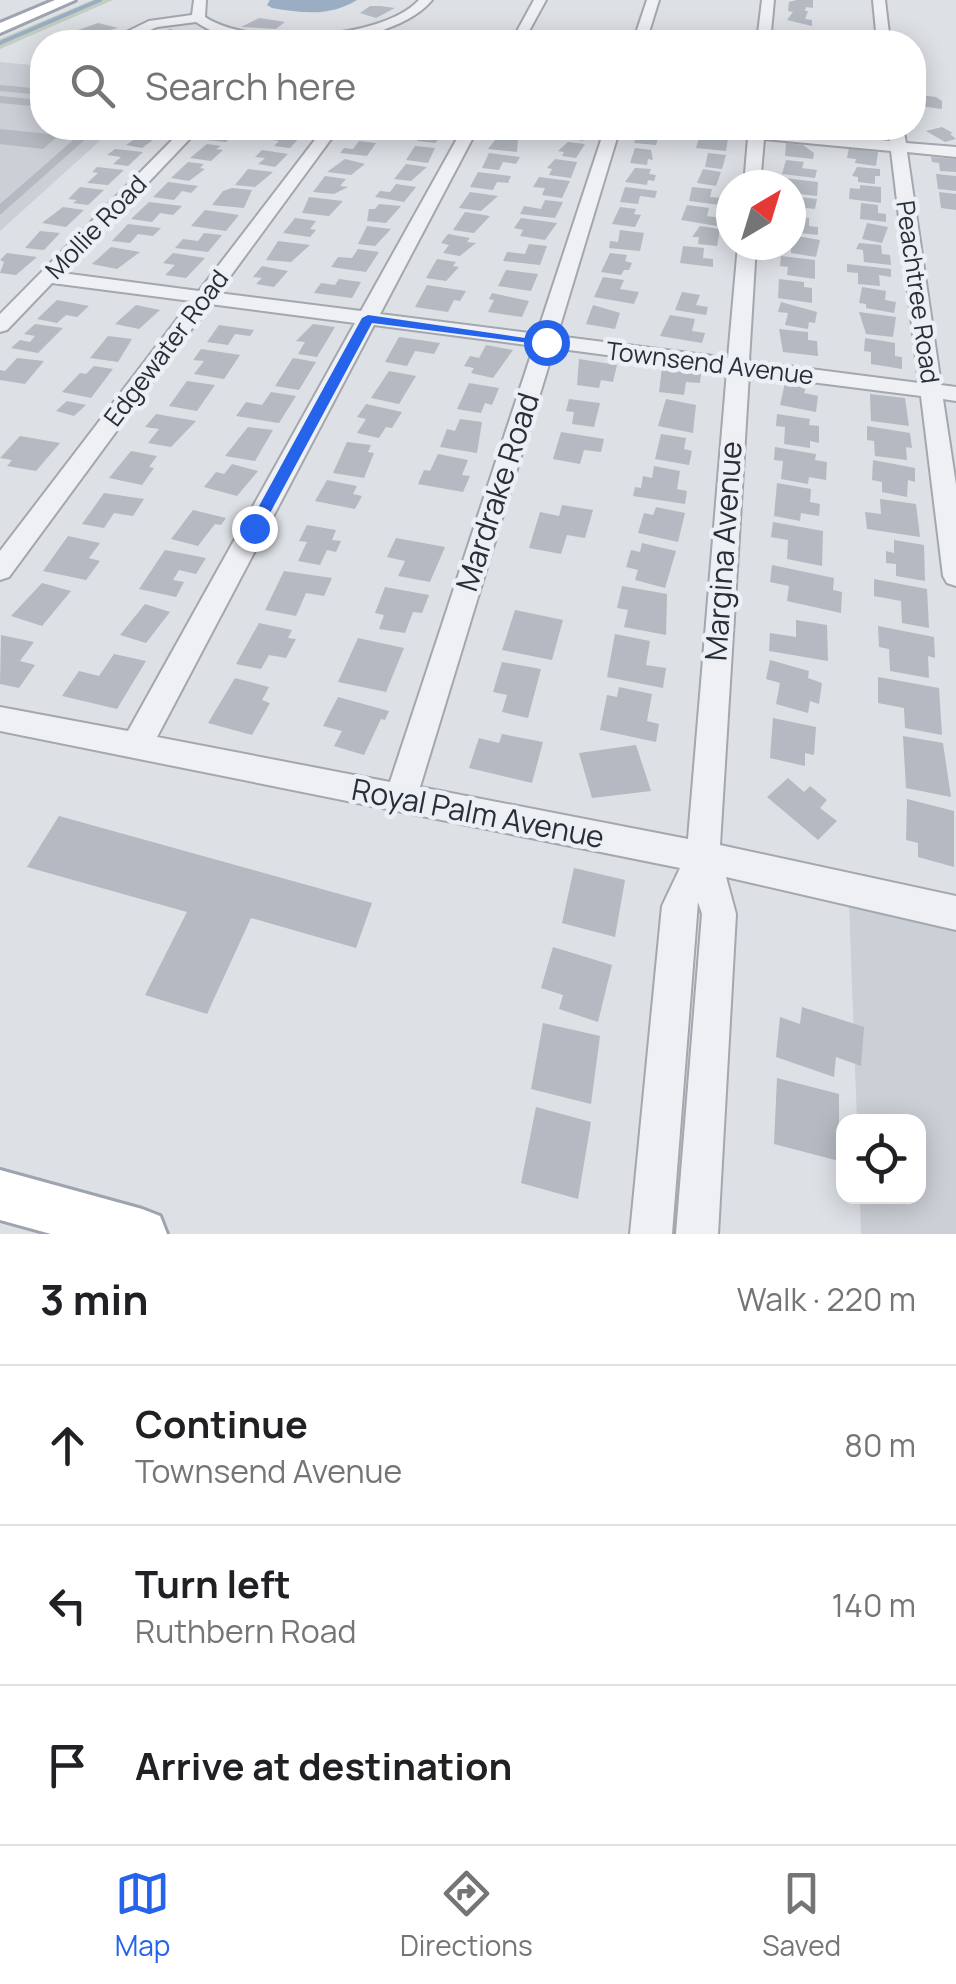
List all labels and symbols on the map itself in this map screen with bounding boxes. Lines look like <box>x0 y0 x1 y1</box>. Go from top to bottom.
street label: Mollie Road <box>37 167 154 286</box>
north arrow <box>716 170 806 260</box>
street label: Peachtree Road <box>888 198 949 386</box>
street label: Edgewater Road <box>95 262 236 433</box>
route start <box>524 320 570 366</box>
street label: Townsend Avenue <box>604 332 816 393</box>
street label: Mardrake Road <box>445 387 548 596</box>
street label: Margina Avenue <box>694 440 751 662</box>
route end <box>232 506 278 552</box>
street label: Royal Palm Avenue <box>349 768 608 857</box>

